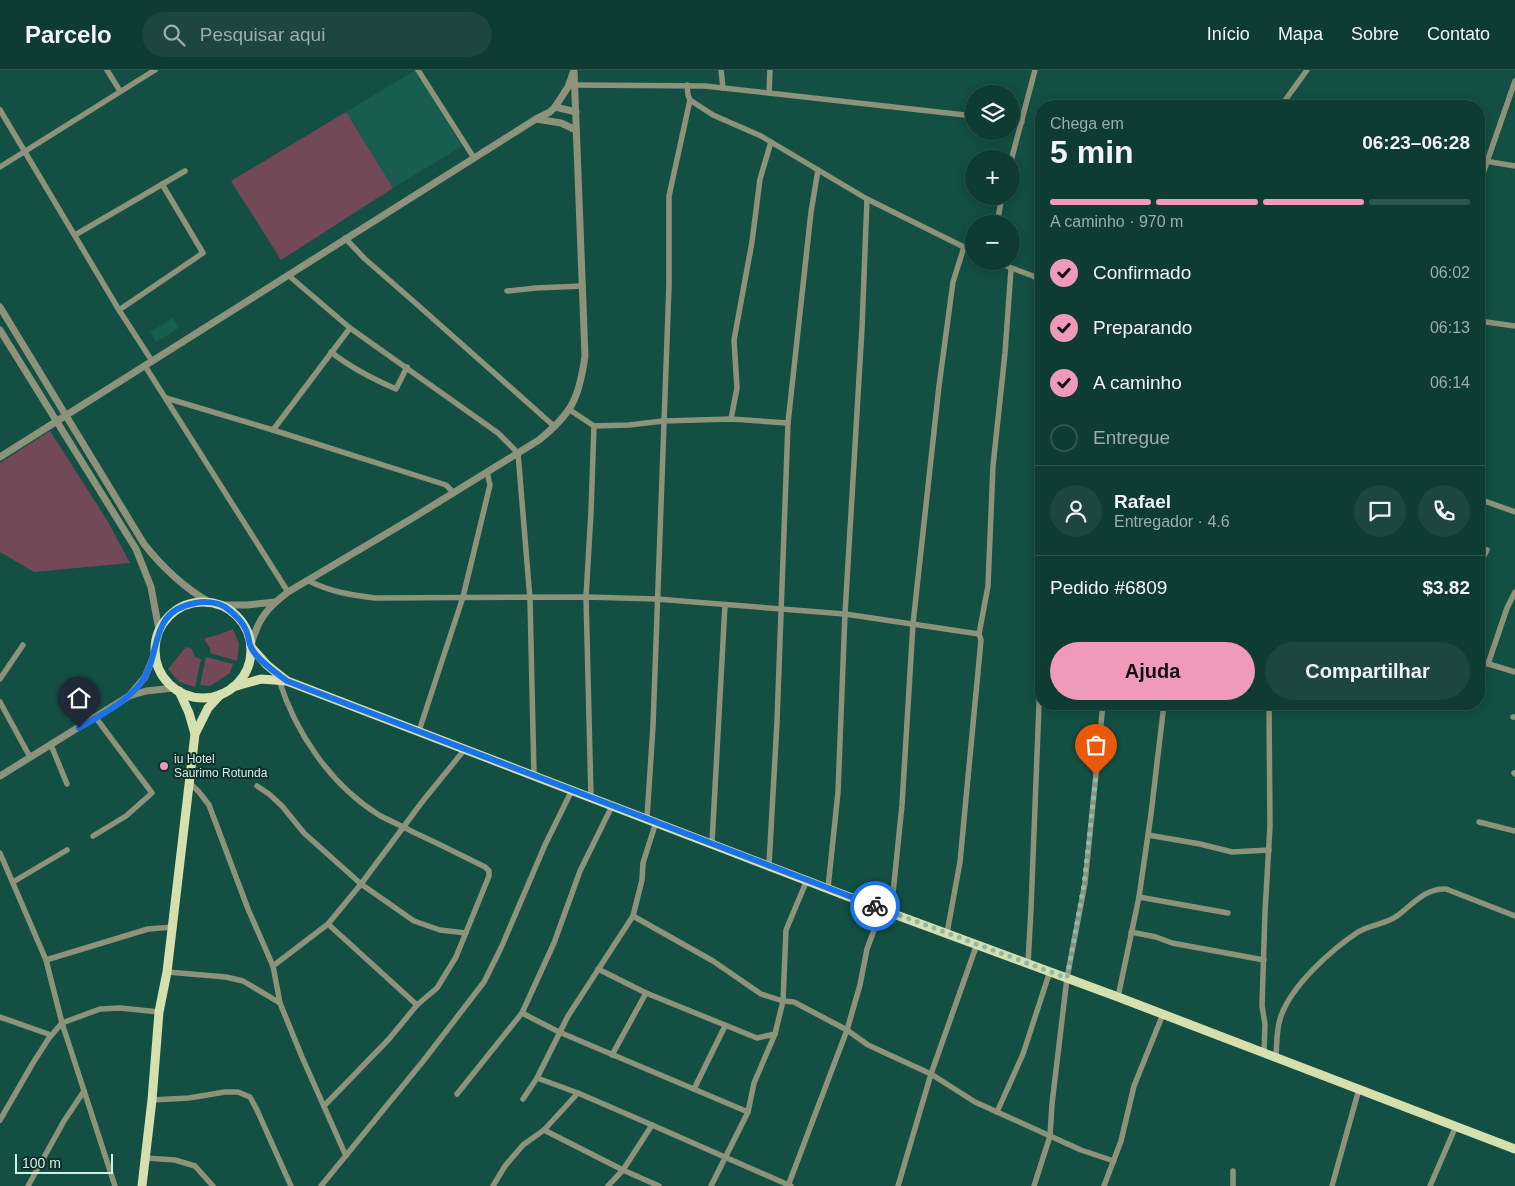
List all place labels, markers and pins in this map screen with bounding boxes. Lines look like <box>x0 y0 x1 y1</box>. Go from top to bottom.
pin <box>58 677 100 728</box>
pin <box>1075 724 1117 775</box>
place label: iu Hotel Saurimo Rotunda <box>174 752 268 780</box>
marker: iu Hotel Saurimo Rotunda <box>158 760 170 772</box>

